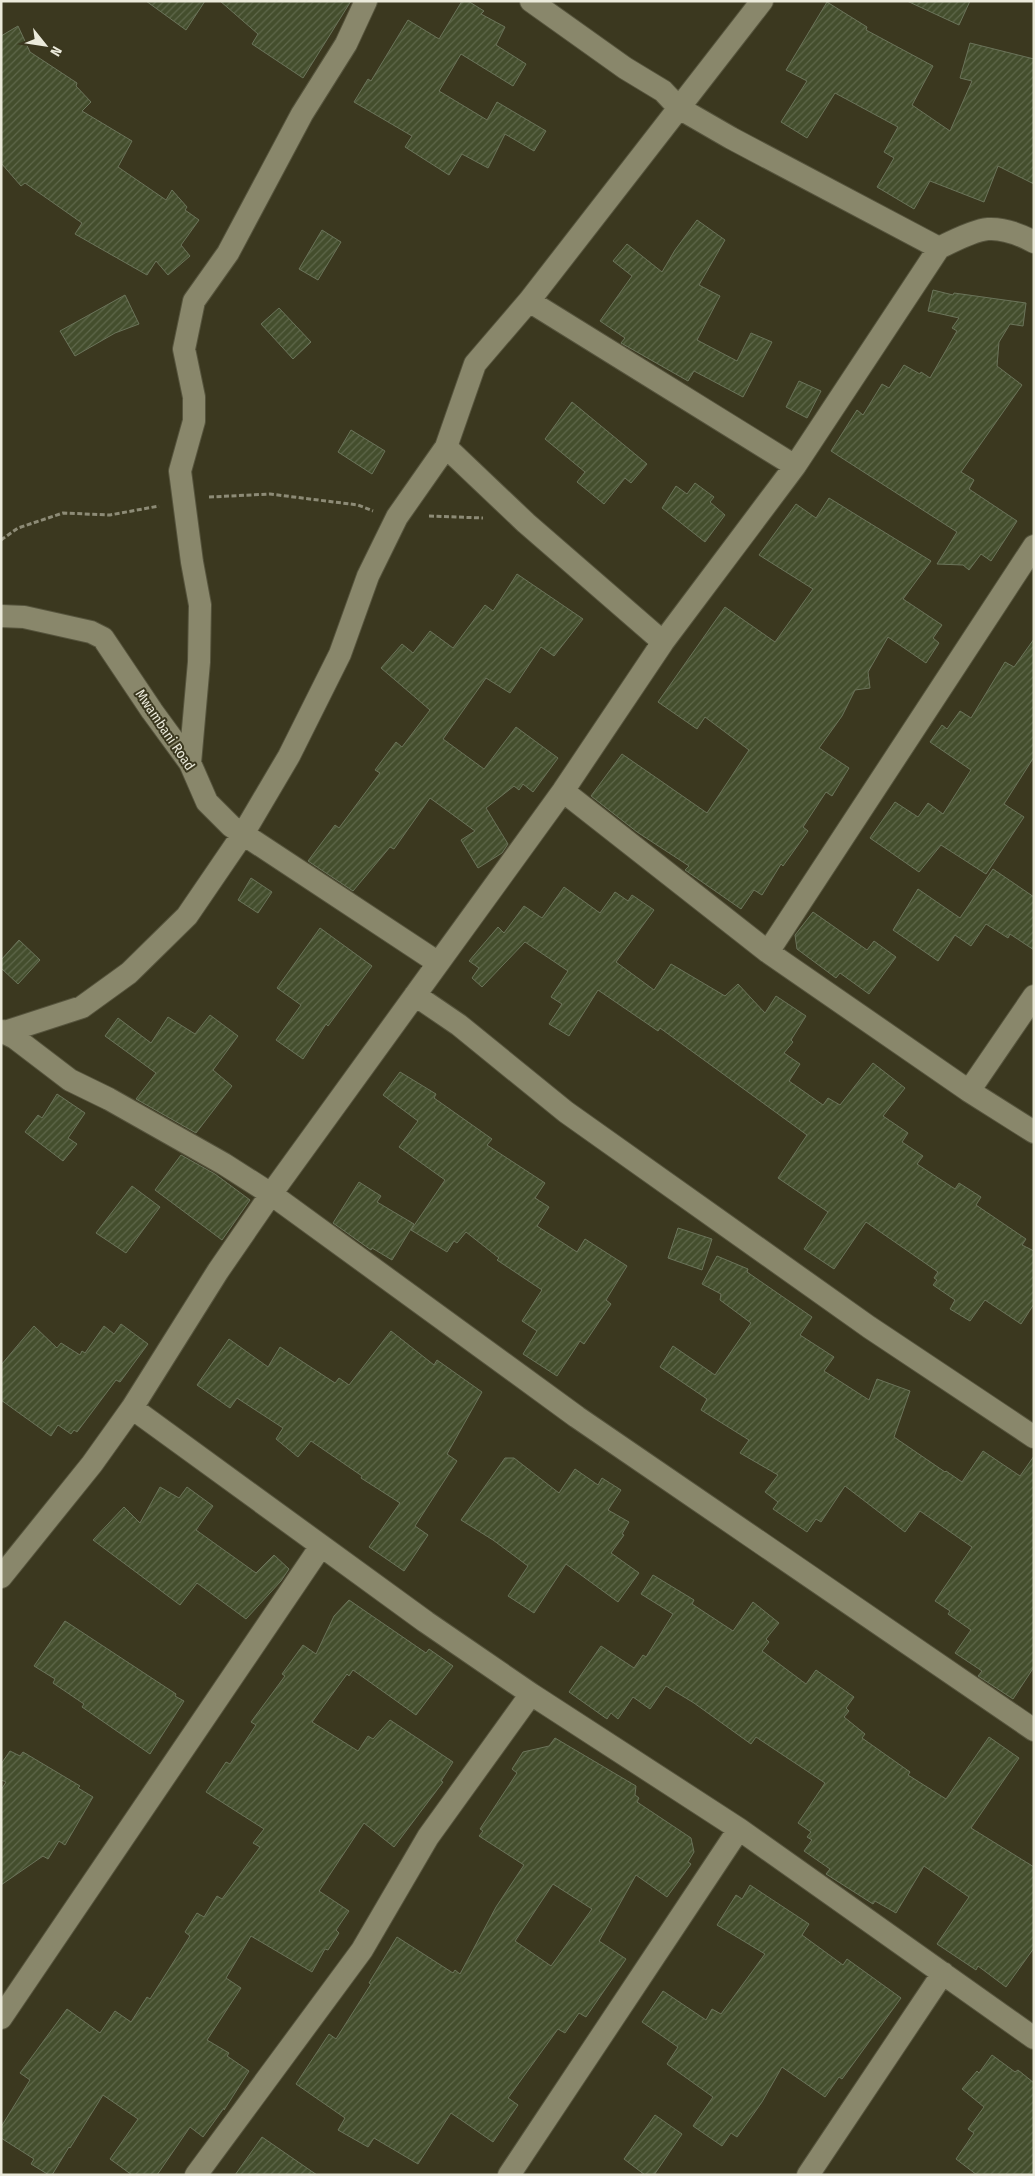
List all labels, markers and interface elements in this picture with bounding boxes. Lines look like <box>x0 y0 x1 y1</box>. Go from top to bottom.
north arrow <box>20 20 70 70</box>
text: N <box>46 43 65 59</box>
street label: Mwambani Road <box>132 686 198 774</box>

